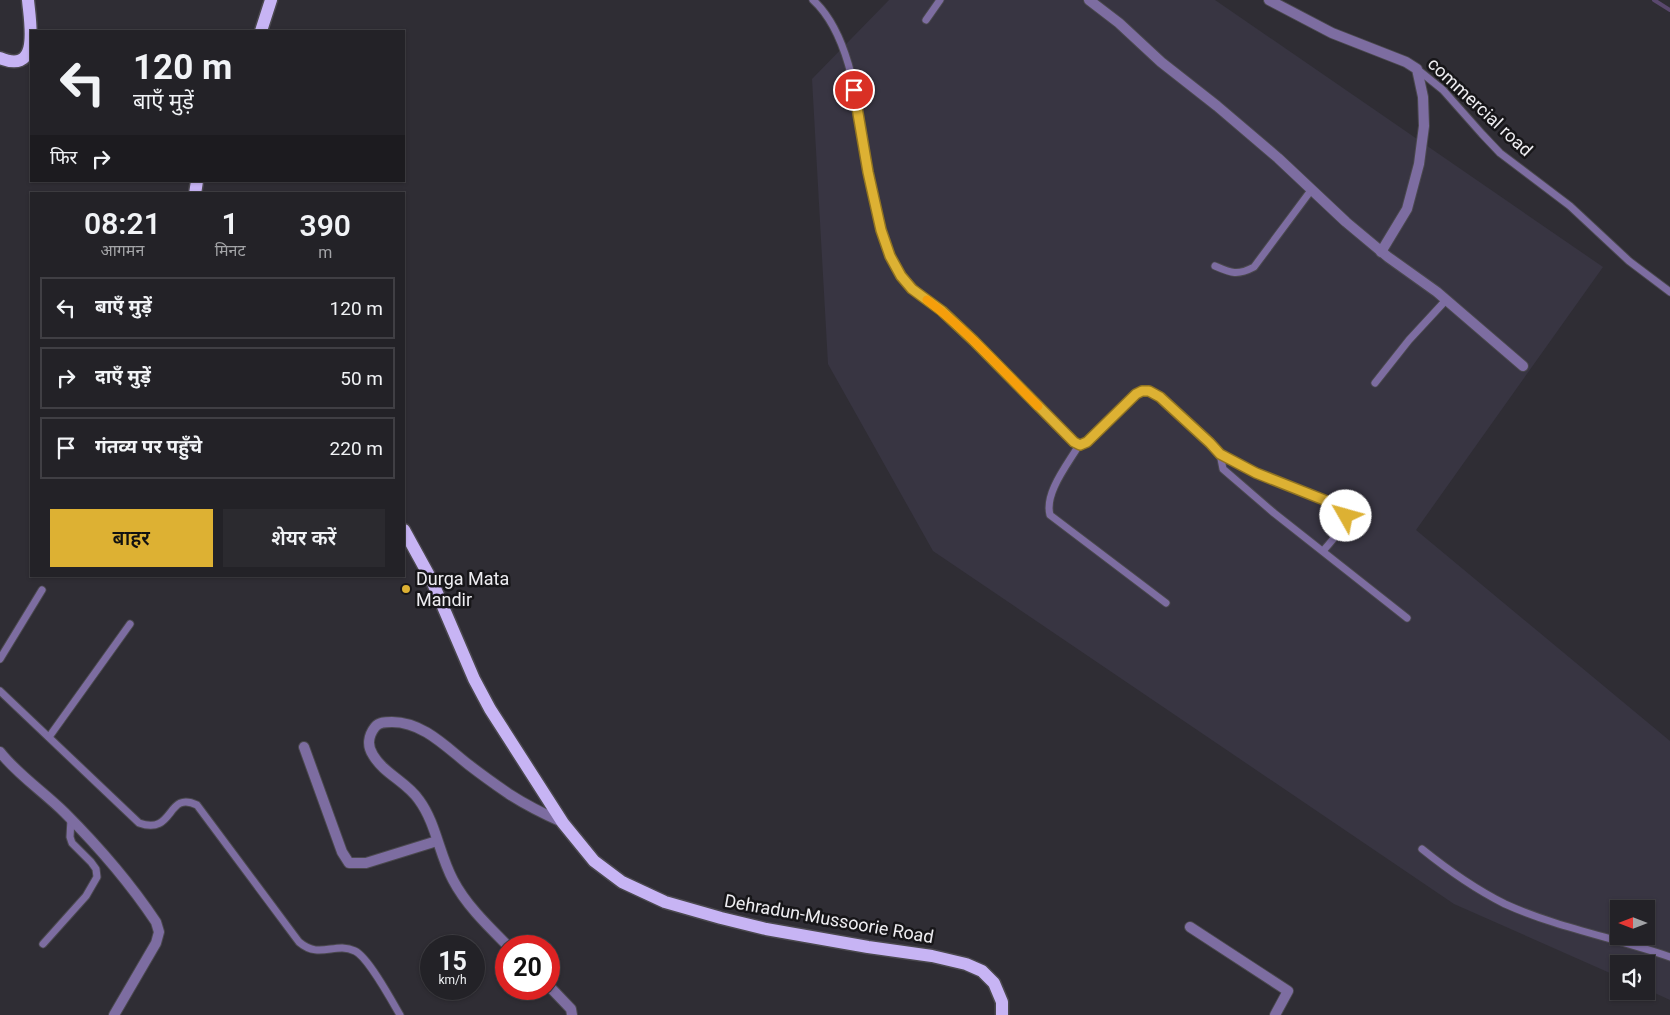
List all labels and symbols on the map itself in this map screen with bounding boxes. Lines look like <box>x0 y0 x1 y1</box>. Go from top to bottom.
street label: commercial road <box>1424 53 1537 160</box>
pin <box>833 69 875 111</box>
position arrow <box>1319 489 1371 541</box>
place label: Durga Mata Mandir <box>416 568 509 610</box>
marker: Durga Mata Mandir <box>400 583 412 595</box>
street label: Dehradun-Mussoorie Road <box>723 890 935 947</box>
north arrow <box>1610 900 1655 945</box>
speed limit sign: 20 <box>495 935 560 1000</box>

